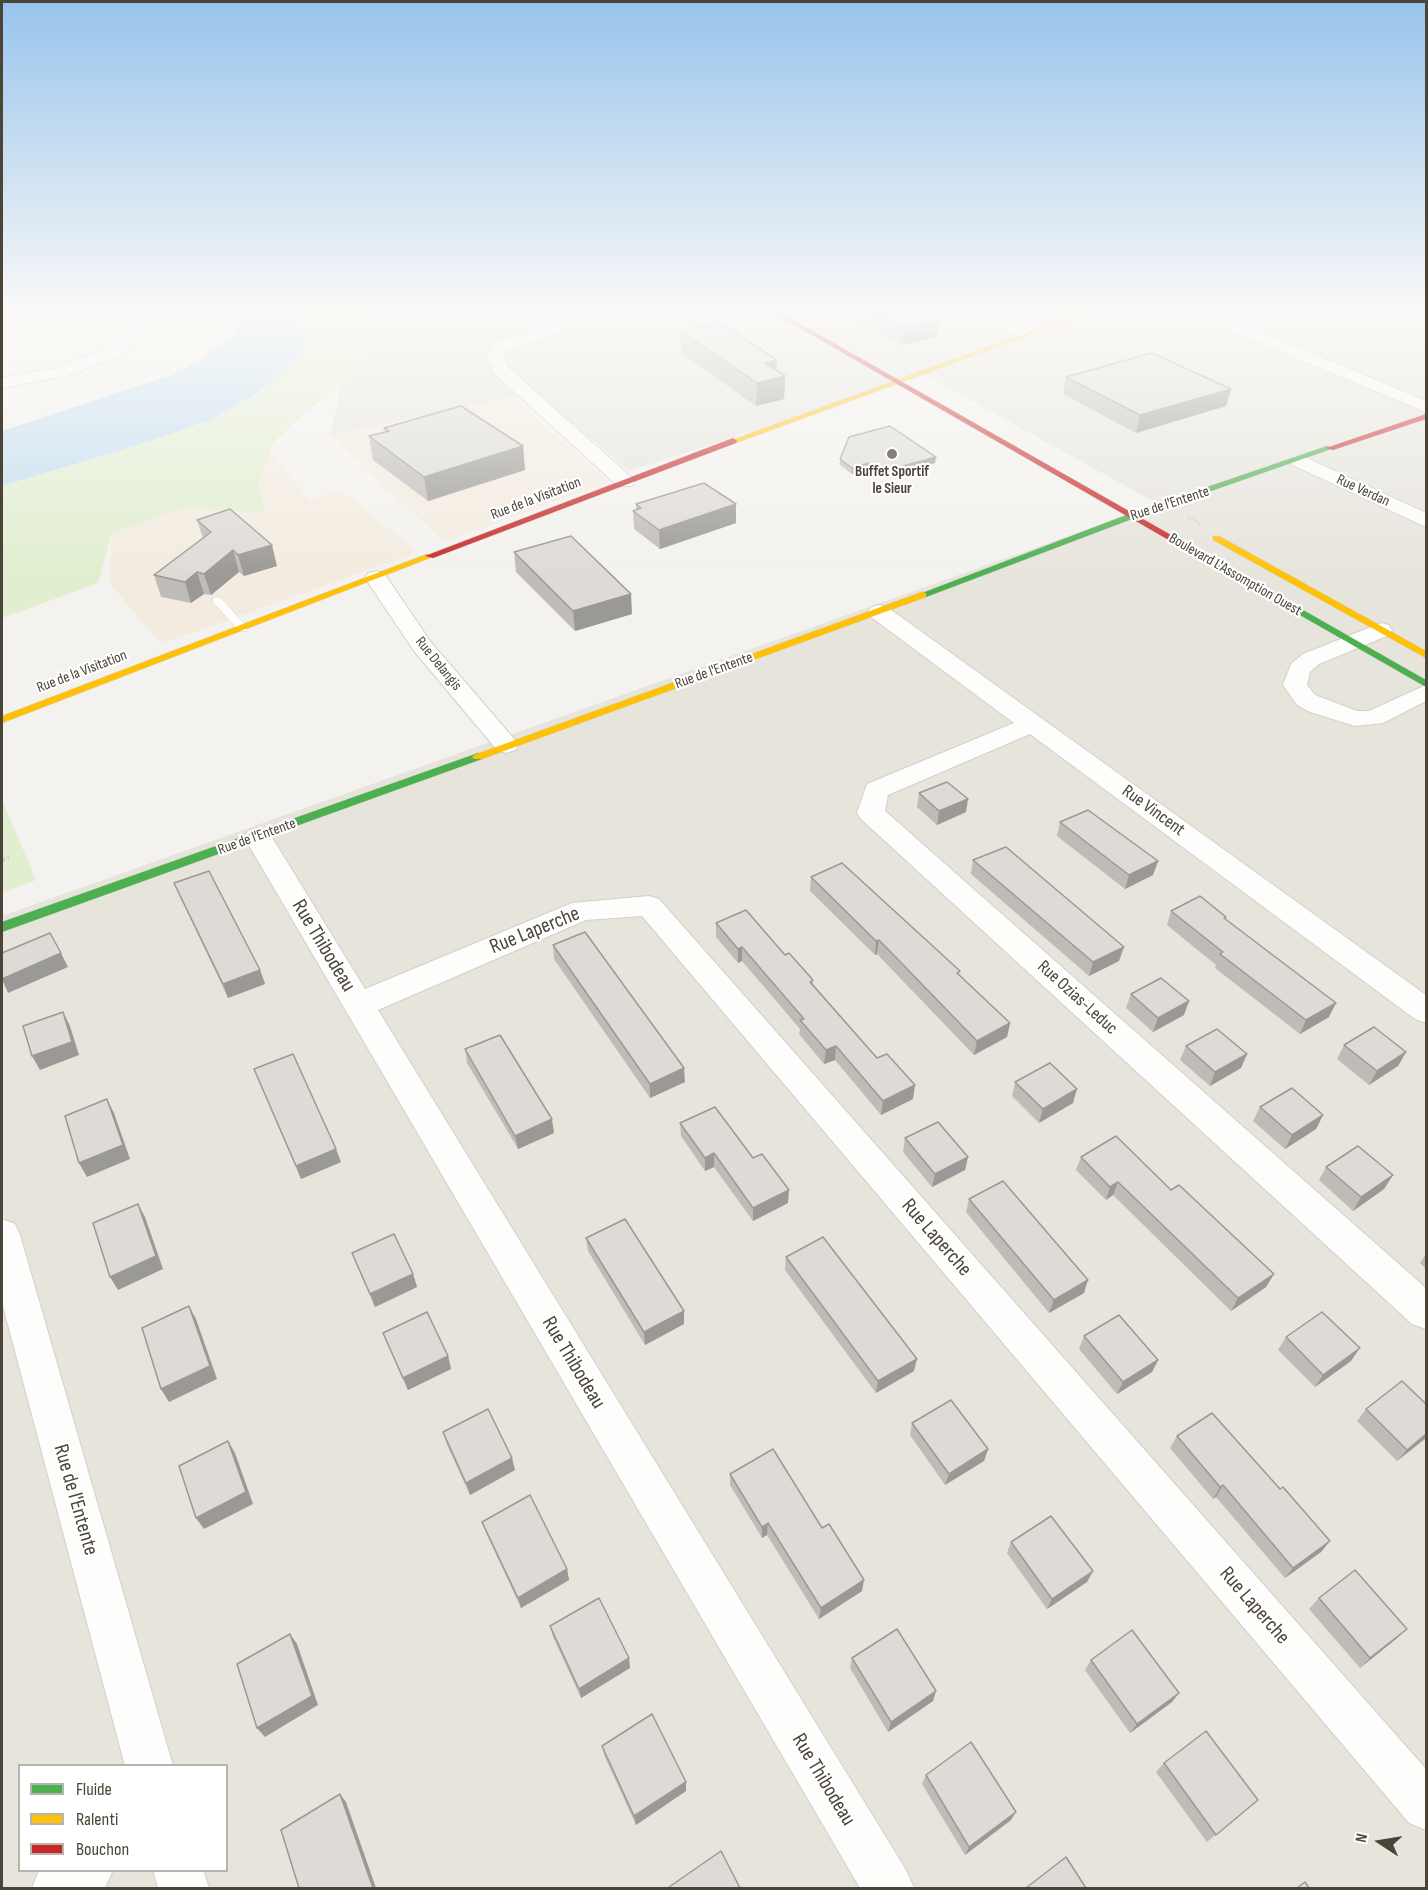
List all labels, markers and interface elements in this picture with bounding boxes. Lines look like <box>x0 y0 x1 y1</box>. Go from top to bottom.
marker: Buffet Sportif le Sieur <box>885 447 899 461</box>
place label: Buffet Sportif le Sieur <box>855 463 929 498</box>
street label: Rue Verdan <box>1334 471 1392 511</box>
street label: Rue de la Visitation <box>488 474 584 524</box>
street label: Rue de l'Entente <box>1128 483 1212 525</box>
street label: Boulevard L'Assomption Ouest <box>1165 530 1305 620</box>
street label: Rue Delangis <box>411 633 465 695</box>
street label: Rue de la Visitation <box>34 647 130 697</box>
street label: Rue de l'Entente <box>673 649 755 693</box>
street label: Rue Vincent <box>1117 781 1189 841</box>
street label: Rue de l'Entente <box>216 815 298 859</box>
street label: Rue Thibodeau <box>286 895 360 997</box>
street label: Rue Laperche <box>486 902 584 960</box>
street label: Rue Ozias-Leduc <box>1032 956 1122 1040</box>
street label: Rue Laperche <box>895 1194 977 1282</box>
street label: Rue Thibodeau <box>536 1312 610 1414</box>
street label: Rue de l'Entente <box>47 1442 103 1558</box>
street label: Rue Laperche <box>1213 1562 1295 1650</box>
street label: Rue Thibodeau <box>786 1729 860 1831</box>
legend <box>18 1764 228 1872</box>
text: Fluide <box>76 1779 112 1800</box>
text: Ralenti <box>76 1809 118 1830</box>
north arrow <box>1350 1812 1410 1872</box>
text: N <box>1352 1832 1372 1844</box>
text: Bouchon <box>76 1839 129 1860</box>

